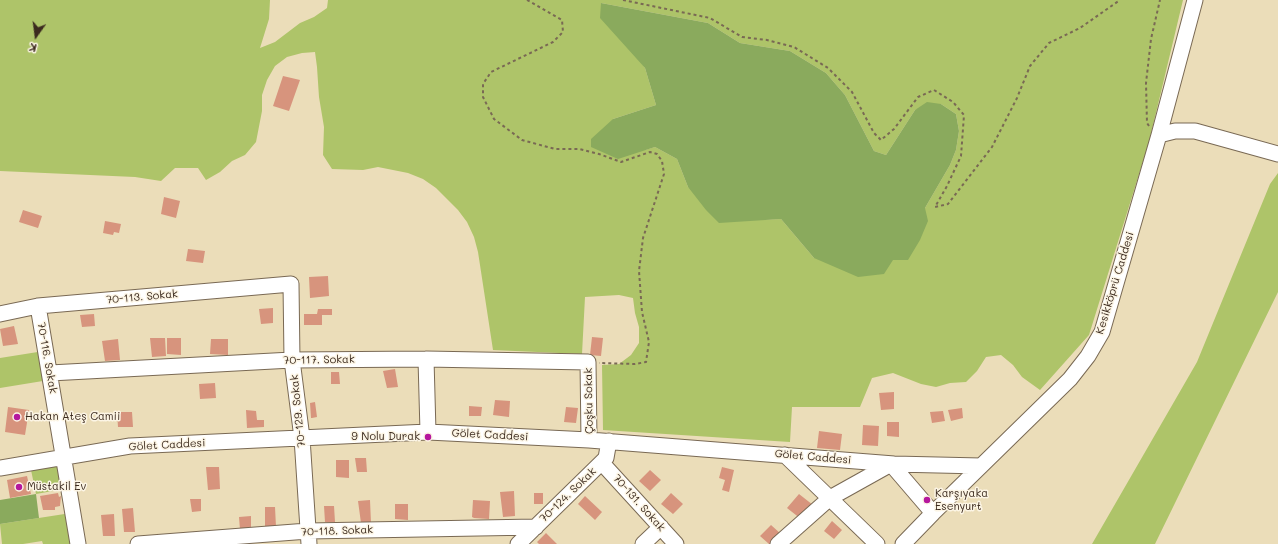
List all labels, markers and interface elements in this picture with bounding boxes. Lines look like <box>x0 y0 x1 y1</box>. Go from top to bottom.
north arrow <box>16 16 56 56</box>
text: K <box>28 40 38 56</box>
street label: Kesikköprü Caddesi <box>1093 230 1137 336</box>
street label: 70-113. Sokak <box>106 287 178 307</box>
street label: 70-116. Sokak <box>34 321 60 395</box>
street label: 70-117. Sokak <box>283 353 355 367</box>
street label: Çoşku Sokak <box>582 368 596 434</box>
street label: 70-129. Sokak <box>288 374 308 448</box>
place label: Hakan Ateş Camii <box>25 410 120 424</box>
marker: Hakan Ateş Camii <box>12 412 22 422</box>
street label: Gölet Caddesi <box>451 426 529 444</box>
place label: 9 Nolu Durak <box>351 430 420 444</box>
marker: 9 Nolu Durak <box>423 432 433 442</box>
street label: Gölet Caddesi <box>128 436 206 454</box>
street label: Gölet Caddesi <box>774 447 852 467</box>
street label: 70-124. Sokak <box>537 465 599 525</box>
street label: 70-131. Sokak <box>610 472 668 534</box>
place label: Müstakil Ev <box>27 480 86 494</box>
marker: Müstakil Ev <box>14 482 24 492</box>
place label: Karşıyaka Esenyurt <box>935 487 988 513</box>
marker: Karşıyaka Esenyurt <box>922 495 932 505</box>
street label: 70-118. Sokak <box>301 523 373 539</box>

